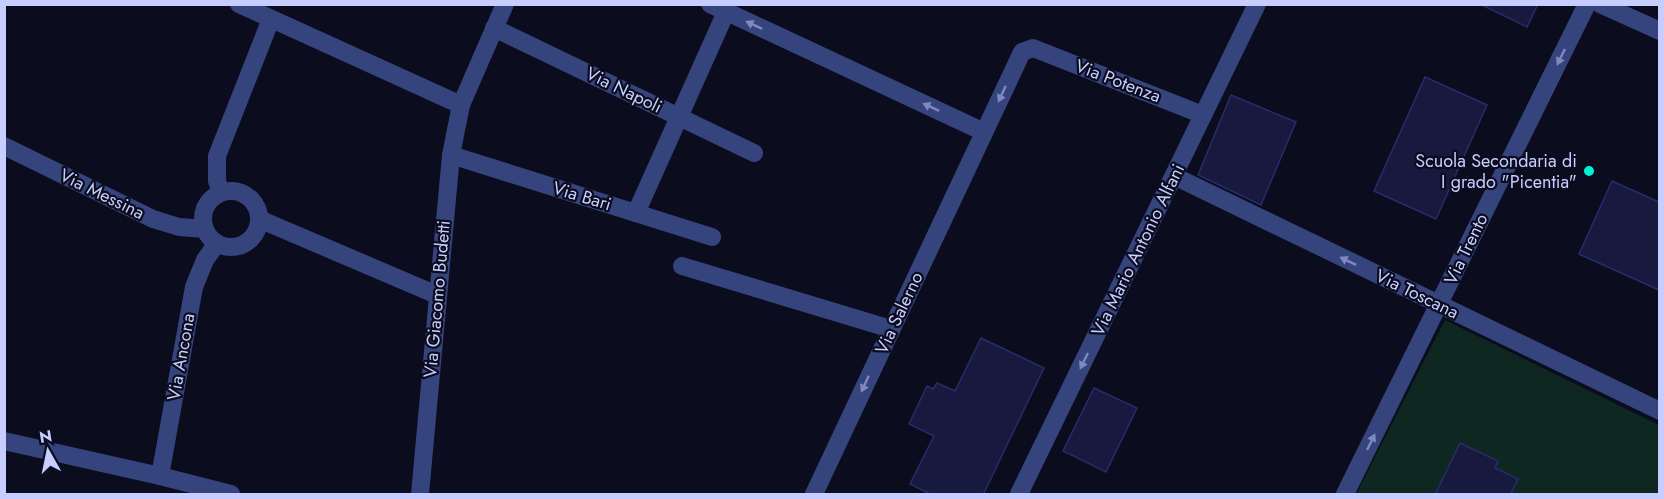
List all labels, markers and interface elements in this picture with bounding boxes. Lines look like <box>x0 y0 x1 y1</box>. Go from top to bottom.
one-way arrow <box>745 21 762 30</box>
one-way arrow <box>1557 48 1567 66</box>
street label: Via Potenza <box>1071 53 1165 109</box>
street label: Via Napoli <box>581 60 667 120</box>
one-way arrow <box>997 85 1006 102</box>
one-way arrow <box>921 102 939 112</box>
place label: Scuola Secondaria di I grado "Picentia" <box>1415 148 1577 195</box>
street label: Via Mario Antonio Alfani <box>1085 159 1191 341</box>
street label: Via Messina <box>55 162 149 226</box>
marker: Scuola Secondaria di I grado "Picentia" <box>1582 164 1596 178</box>
street label: Via Bari <box>549 175 615 217</box>
street label: Via Trento <box>1438 209 1494 289</box>
street label: Via Giacomo Budetti <box>417 219 457 379</box>
one-way arrow <box>1339 256 1357 266</box>
street label: Via Toscana <box>1371 263 1463 325</box>
street label: Via Salerno <box>869 267 929 358</box>
street label: Via Ancona <box>161 311 201 403</box>
one-way arrow <box>1079 353 1089 370</box>
one-way arrow <box>861 376 870 393</box>
north arrow <box>18 421 78 481</box>
text: N <box>38 424 54 449</box>
one-way arrow <box>1365 433 1375 451</box>

